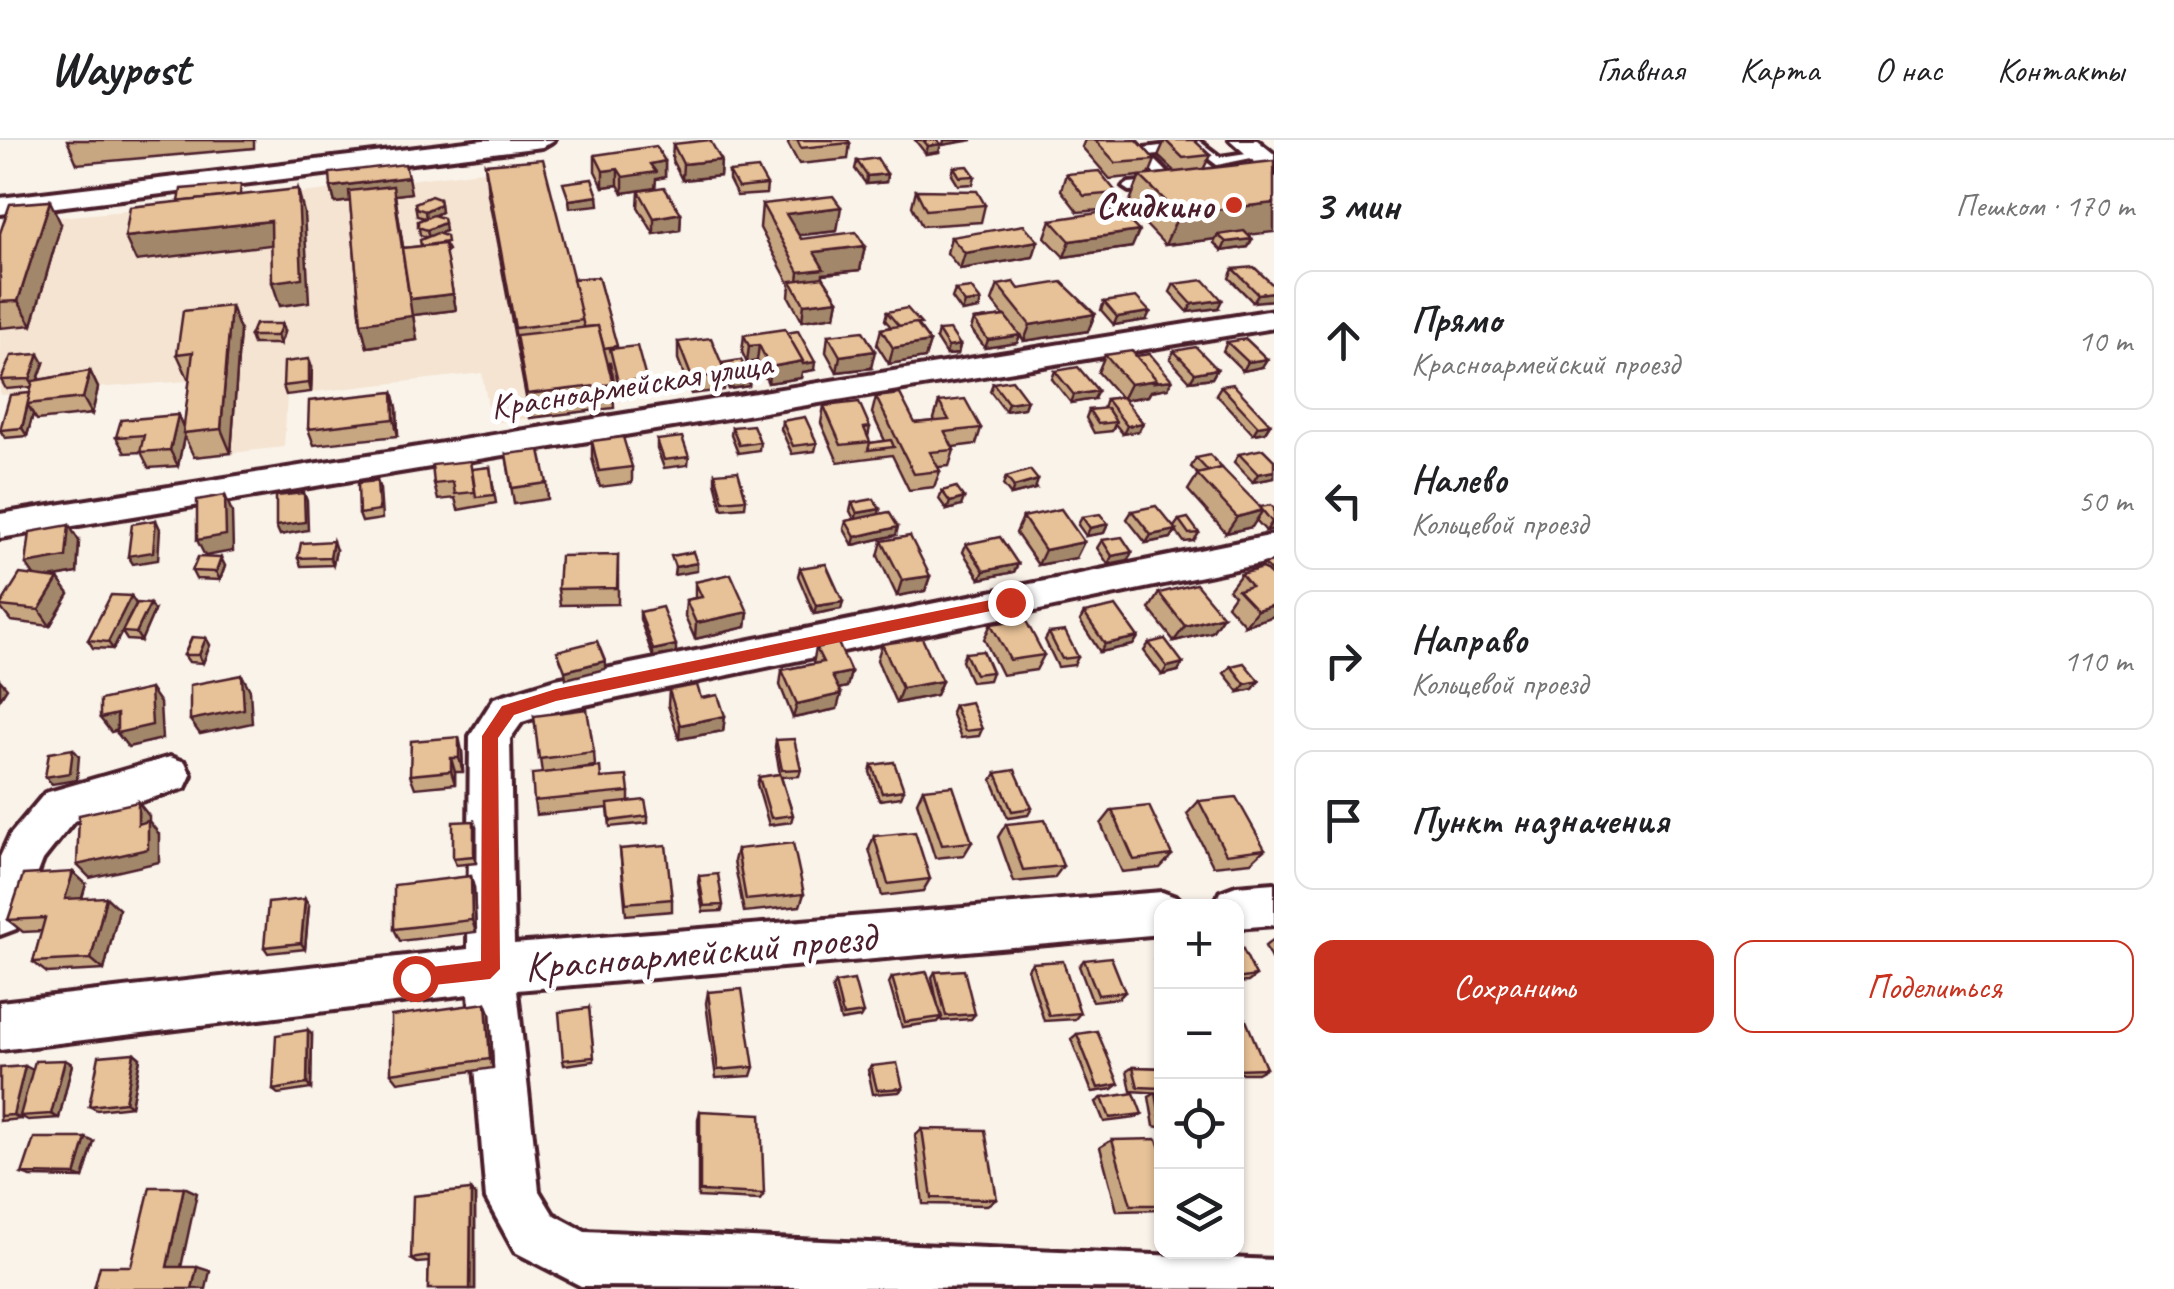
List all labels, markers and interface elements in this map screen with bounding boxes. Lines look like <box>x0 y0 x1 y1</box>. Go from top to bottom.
text: Waypost <box>50 39 190 99</box>
text: Главная <box>1596 47 1684 92</box>
text: Карта <box>1739 47 1819 92</box>
text: О нас <box>1874 47 1942 92</box>
text: Контакты <box>1997 47 2124 92</box>
text: 3 мин <box>1314 179 1399 232</box>
place label: Скидкино <box>1096 183 1216 228</box>
text: Пешком · 170 m <box>1955 185 2134 226</box>
marker: Скидкино <box>1223 194 1245 216</box>
text: Прямо <box>1411 296 1501 343</box>
icon: ahead <box>1316 313 1371 368</box>
text: 10 m <box>2078 320 2132 361</box>
street label: Красноармейская улица <box>487 340 777 429</box>
text: Красноармейский проезд <box>1411 343 1679 384</box>
text: Налево <box>1411 456 1507 503</box>
icon: left <box>1316 473 1371 528</box>
text: 50 m <box>2078 480 2132 521</box>
text: Кольцевой проезд <box>1411 503 1588 544</box>
route end <box>988 580 1034 626</box>
text: Направо <box>1411 616 1527 663</box>
icon: right <box>1316 633 1371 688</box>
text: 110 m <box>2063 640 2132 681</box>
text: Кольцевой проезд <box>1411 663 1588 704</box>
icon: arrive <box>1316 793 1371 848</box>
text: Пункт назначения <box>1411 797 1668 844</box>
map controls <box>1154 899 1244 1259</box>
button: + <box>1154 899 1244 989</box>
street label: Красноармейский проезд <box>522 910 882 994</box>
button: Сохранить <box>1314 940 1714 1033</box>
button: Поделиться <box>1734 940 2134 1033</box>
route start <box>393 956 439 1002</box>
button: − <box>1154 989 1244 1079</box>
button: locate <box>1154 1079 1244 1169</box>
button: layers <box>1154 1169 1244 1259</box>

